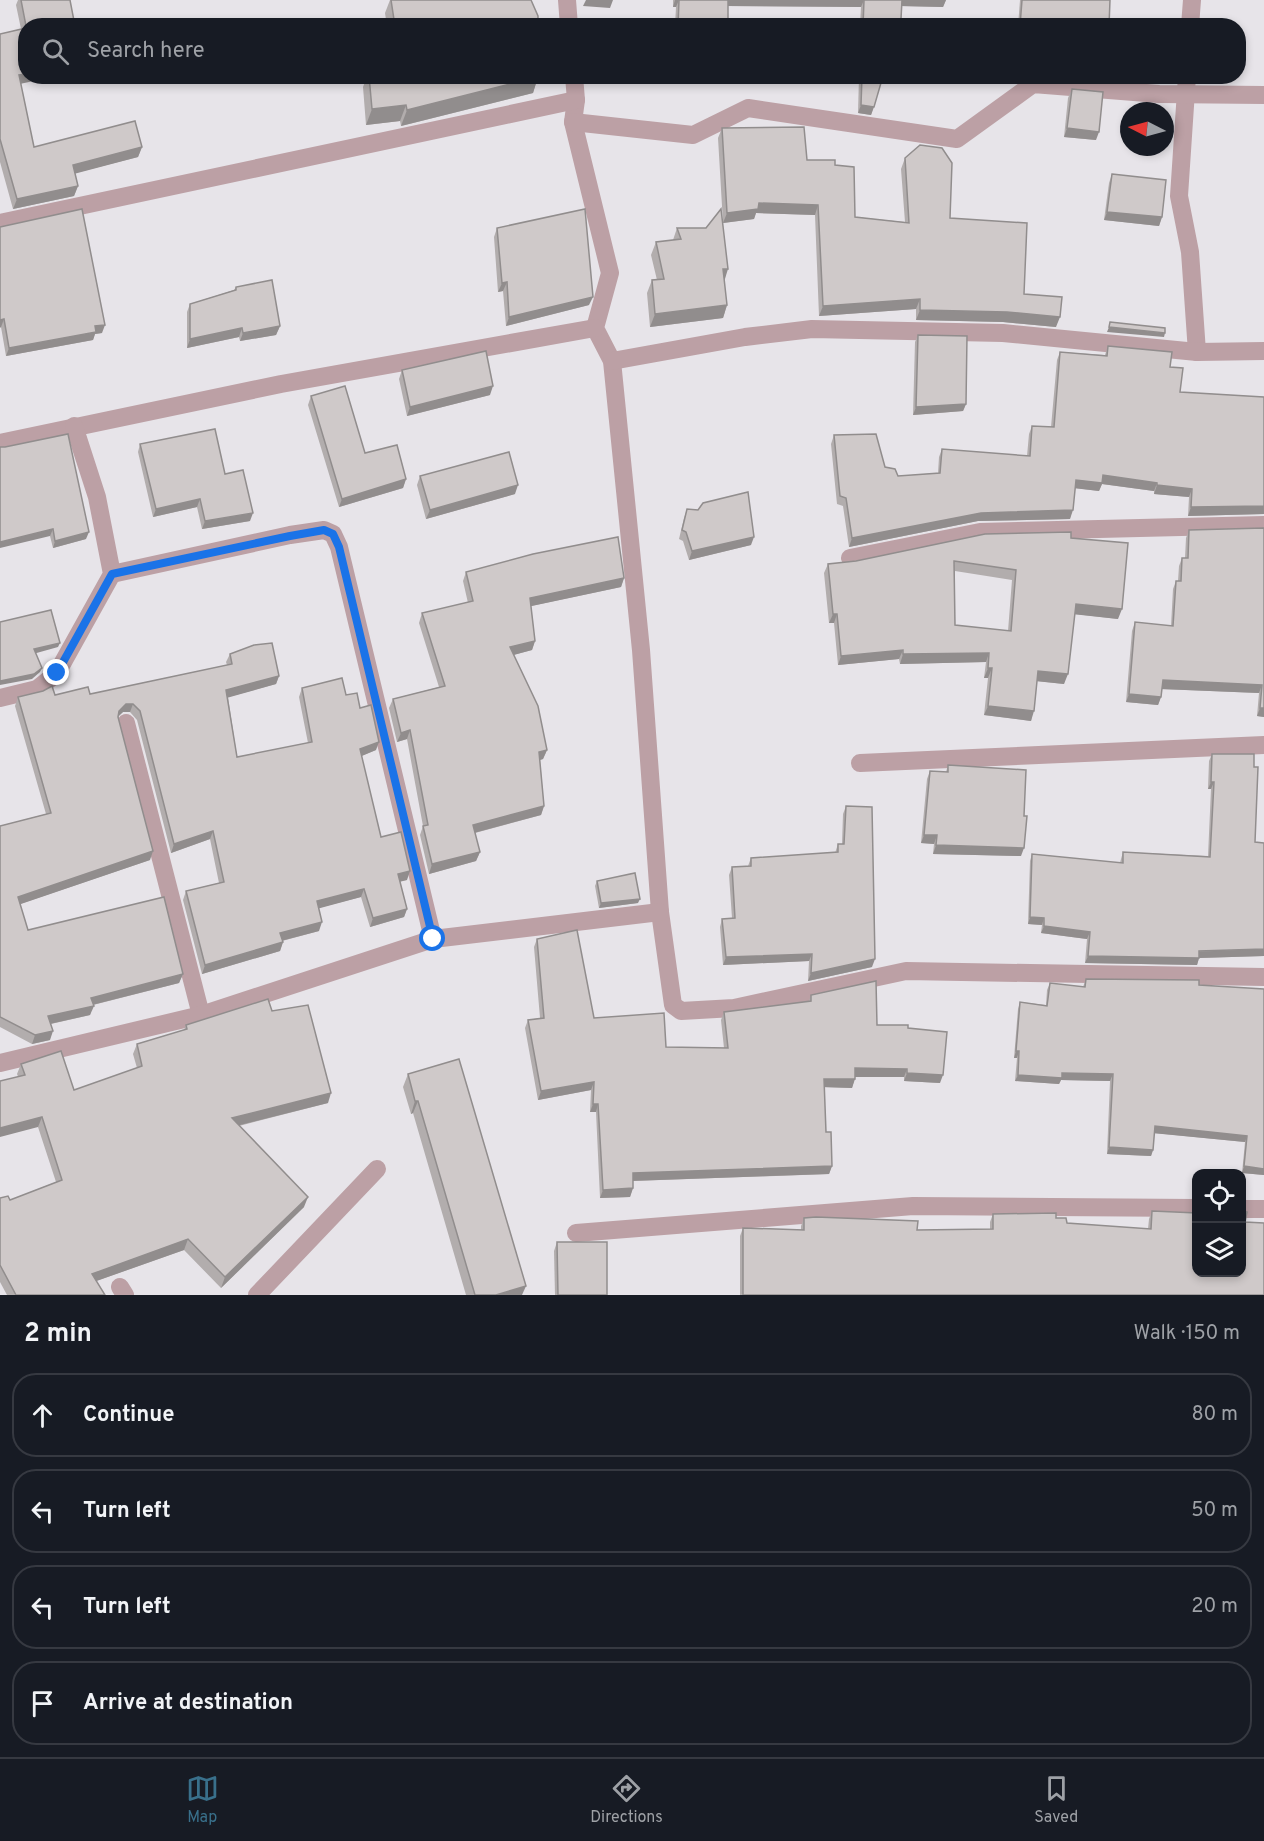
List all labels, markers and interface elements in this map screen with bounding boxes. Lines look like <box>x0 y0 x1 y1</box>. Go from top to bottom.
search box <box>18 18 1246 84</box>
icon: search <box>39 35 72 68</box>
text: Search here <box>87 38 205 65</box>
north arrow <box>1120 102 1174 156</box>
route end <box>43 659 69 685</box>
route start <box>419 925 445 951</box>
map controls <box>1192 1169 1246 1277</box>
button: locate <box>1192 1169 1246 1223</box>
button: layers <box>1192 1223 1246 1277</box>
text: 2 min <box>24 1318 92 1351</box>
text: Walk · 150 m <box>1134 1321 1240 1347</box>
icon: ahead <box>26 1399 59 1432</box>
text: Continue <box>83 1402 174 1429</box>
text: 80 m <box>1192 1402 1238 1428</box>
icon: left <box>26 1495 59 1528</box>
text: Turn left <box>83 1498 171 1525</box>
text: 50 m <box>1191 1498 1238 1524</box>
icon: left <box>26 1591 59 1624</box>
text: Turn left <box>83 1594 171 1621</box>
text: 20 m <box>1191 1594 1238 1620</box>
icon: arrive <box>26 1687 59 1720</box>
text: Arrive at destination <box>83 1690 293 1717</box>
tab: Map <box>186 1772 219 1828</box>
tab: Directions <box>590 1772 663 1828</box>
tab: Saved <box>1034 1772 1078 1828</box>

